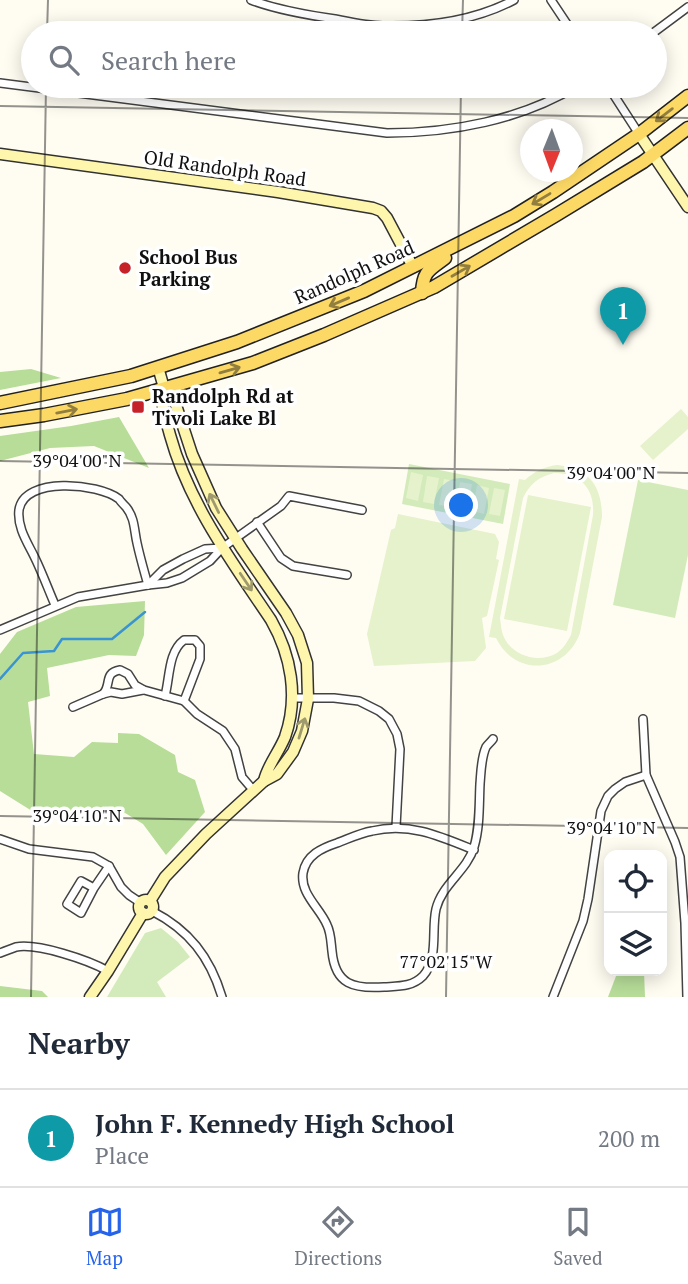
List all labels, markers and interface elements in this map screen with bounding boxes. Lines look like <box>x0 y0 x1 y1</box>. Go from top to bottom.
search box <box>21 21 667 98</box>
icon: search <box>45 41 83 79</box>
text: Search here <box>101 43 236 77</box>
one-way arrow <box>655 108 673 123</box>
north arrow <box>520 119 583 182</box>
street label: Old Randolph Road <box>142 144 308 191</box>
one-way arrow <box>532 192 552 206</box>
street label: Randolph Road <box>290 234 418 309</box>
place label: School Bus Parking <box>139 244 238 291</box>
marker: School Bus Parking <box>117 260 133 276</box>
one-way arrow <box>451 264 471 278</box>
pin: 1 <box>600 287 646 345</box>
one-way arrow <box>329 296 350 309</box>
one-way arrow <box>219 362 241 375</box>
place label: Randolph Rd at Tivoli Lake Bl <box>152 383 294 430</box>
marker: Randolph Rd at Tivoli Lake Bl <box>130 399 146 415</box>
one-way arrow <box>55 404 78 417</box>
text: 39°04'00"N <box>32 448 122 472</box>
text: 39°04'00"N <box>566 460 656 484</box>
your location <box>444 488 478 522</box>
one-way arrow <box>207 493 221 514</box>
one-way arrow <box>239 572 253 591</box>
one-way arrow <box>297 717 310 739</box>
text: 39°04'10"N <box>32 803 122 827</box>
text: 39°04'10"N <box>566 815 656 839</box>
map controls <box>604 850 667 976</box>
button: locate <box>604 850 667 913</box>
button: layers <box>604 913 667 976</box>
text: 77°02'15"W <box>400 949 493 973</box>
text: Nearby <box>28 1023 130 1063</box>
text: John F. Kennedy High School <box>95 1106 454 1140</box>
text: 1 <box>45 1123 58 1154</box>
text: 200 m <box>598 1123 660 1154</box>
text: Place <box>95 1140 149 1171</box>
tab: Map <box>86 1203 124 1270</box>
tab: Directions <box>295 1203 382 1270</box>
tab: Saved <box>553 1203 602 1270</box>

